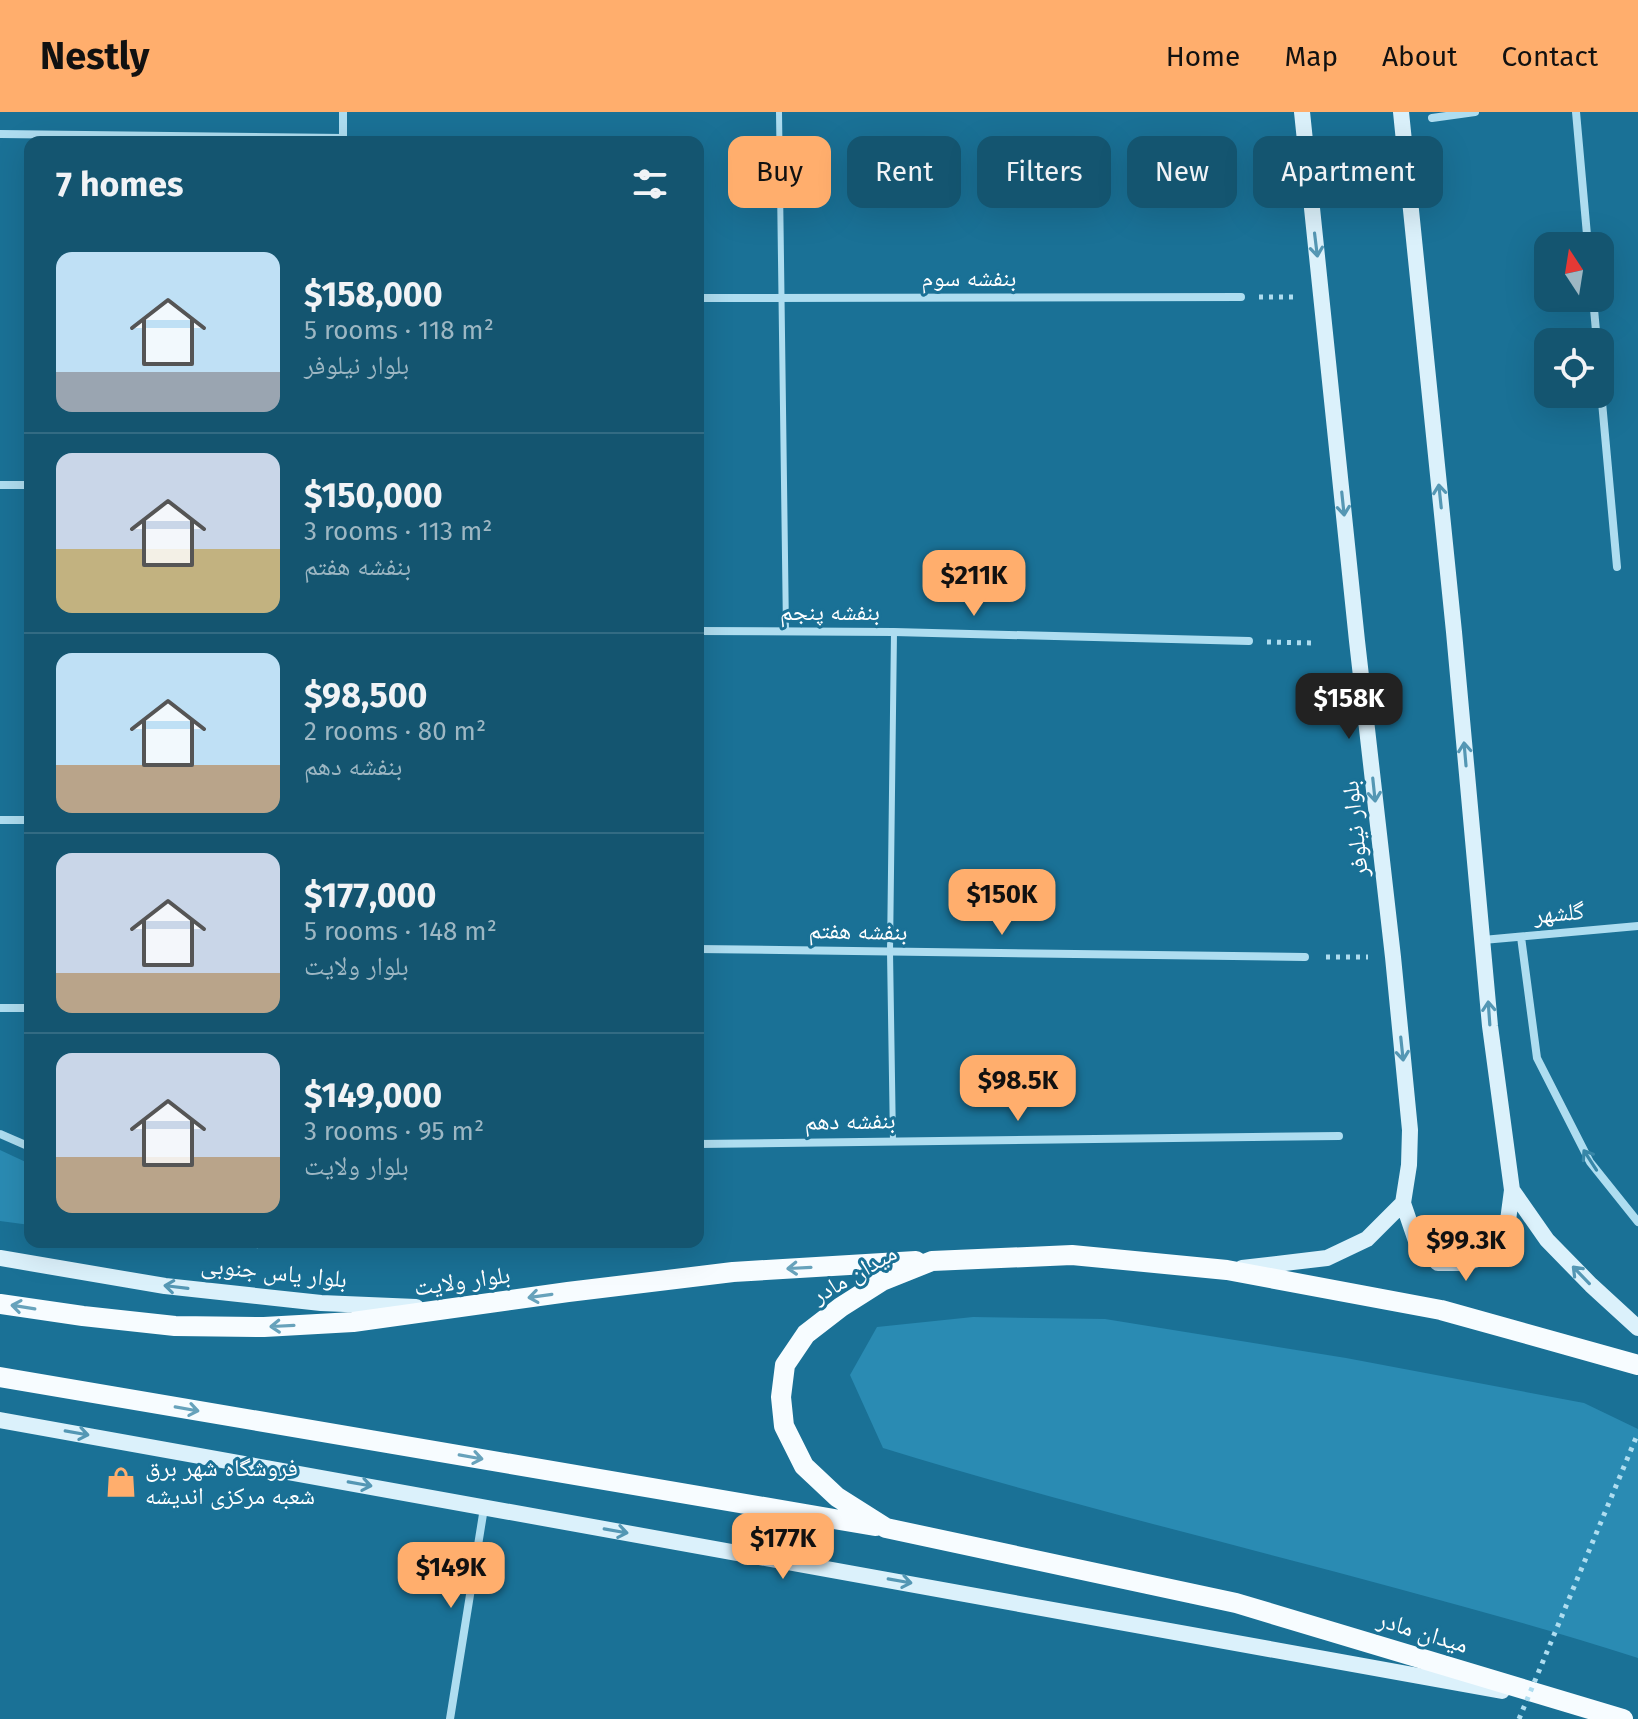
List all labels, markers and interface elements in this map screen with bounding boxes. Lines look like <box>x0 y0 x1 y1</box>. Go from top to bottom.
text: Nestly <box>40 33 149 79</box>
text: Home <box>1166 40 1240 73</box>
text: Map <box>1284 40 1338 73</box>
text: About <box>1382 40 1457 73</box>
text: Contact <box>1501 40 1598 73</box>
chip: Buy <box>728 136 831 208</box>
chip: Rent <box>847 136 961 208</box>
chip: Filters <box>977 136 1111 208</box>
chip: New <box>1127 136 1237 208</box>
chip: Apartment <box>1253 136 1443 208</box>
icon: filters <box>628 162 672 206</box>
text: 7 homes <box>56 164 183 205</box>
one-way arrow <box>1308 231 1323 258</box>
north arrow <box>1534 232 1614 312</box>
map controls <box>1534 232 1614 408</box>
street label: بنفشه سوم <box>922 264 1016 294</box>
text: $158,000 <box>304 274 443 315</box>
icon: home <box>120 284 216 380</box>
text: 5 rooms · 118 m² <box>304 315 494 346</box>
button: locate <box>1534 328 1614 408</box>
text: بلوار نیلوفر <box>304 350 409 381</box>
text: $150,000 <box>304 475 443 516</box>
one-way arrow <box>1432 483 1447 510</box>
icon: home <box>120 485 216 581</box>
one-way arrow <box>1336 490 1351 517</box>
text: 3 rooms · 113 m² <box>304 516 493 547</box>
pin: $211K <box>918 550 1030 618</box>
text: بنفشه هفتم <box>304 551 411 582</box>
text: $211K <box>940 560 1008 591</box>
street label: بنفشه پنجم <box>780 598 880 628</box>
pin: $158K <box>1293 673 1405 741</box>
text: $98,500 <box>304 675 427 716</box>
text: $158K <box>1314 683 1384 714</box>
icon: home <box>120 685 216 781</box>
text: 2 rooms · 80 m² <box>304 716 486 747</box>
one-way arrow <box>1458 741 1473 768</box>
text: بنفشه دهم <box>304 751 402 782</box>
one-way arrow <box>1367 776 1382 803</box>
street label: بلوار نیلوفر <box>1336 779 1374 880</box>
pin: $150K <box>946 869 1058 937</box>
text: $177,000 <box>304 875 436 916</box>
text: $150K <box>966 879 1038 910</box>
icon: home <box>120 885 216 981</box>
street label: گلشهر <box>1532 897 1585 929</box>
text: 5 rooms · 148 m² <box>304 916 497 947</box>
street label: بنفشه هفتم <box>808 916 908 948</box>
text: بلوار ولایت <box>304 951 409 982</box>
one-way arrow <box>1481 1000 1496 1027</box>
one-way arrow <box>1395 1035 1410 1062</box>
pin: $98.5K <box>953 1055 1083 1123</box>
text: $98.5K <box>978 1065 1058 1096</box>
text: $149,000 <box>304 1075 442 1116</box>
icon: home <box>120 1085 216 1181</box>
street label: بنفشه دهم <box>804 1106 896 1138</box>
text: 3 rooms · 95 m² <box>304 1116 484 1147</box>
one-way arrow <box>1582 1150 1598 1172</box>
text: بلوار ولایت <box>304 1151 409 1182</box>
pin: $99.3K <box>1401 1215 1531 1283</box>
text: $99.3K <box>1426 1225 1506 1256</box>
street label: میدان مادر <box>806 1239 901 1310</box>
street label: بلوار یاس جنوبی <box>200 1250 348 1294</box>
street label: بلوار ولایت <box>412 1260 512 1302</box>
one-way arrow <box>786 1261 813 1276</box>
one-way arrow <box>1572 1266 1591 1285</box>
one-way arrow <box>164 1279 190 1294</box>
one-way arrow <box>528 1289 553 1304</box>
one-way arrow <box>11 1299 37 1314</box>
one-way arrow <box>269 1319 296 1334</box>
one-way arrow <box>174 1402 200 1417</box>
one-way arrow <box>64 1426 89 1441</box>
one-way arrow <box>458 1450 483 1465</box>
place label: فروشگاه شهر برق شعبه مرکزی اندیشه <box>145 1454 315 1510</box>
shop icon: فروشگاه شهر برق شعبه مرکزی اندیشه <box>104 1465 138 1499</box>
one-way arrow <box>347 1478 373 1493</box>
pin: $177K <box>727 1513 839 1581</box>
text: $177K <box>750 1523 816 1554</box>
one-way arrow <box>603 1524 628 1539</box>
pin: $149K <box>395 1542 507 1610</box>
text: $149K <box>416 1552 486 1583</box>
one-way arrow <box>886 1575 912 1590</box>
street label: میدان مادر <box>1373 1605 1472 1659</box>

